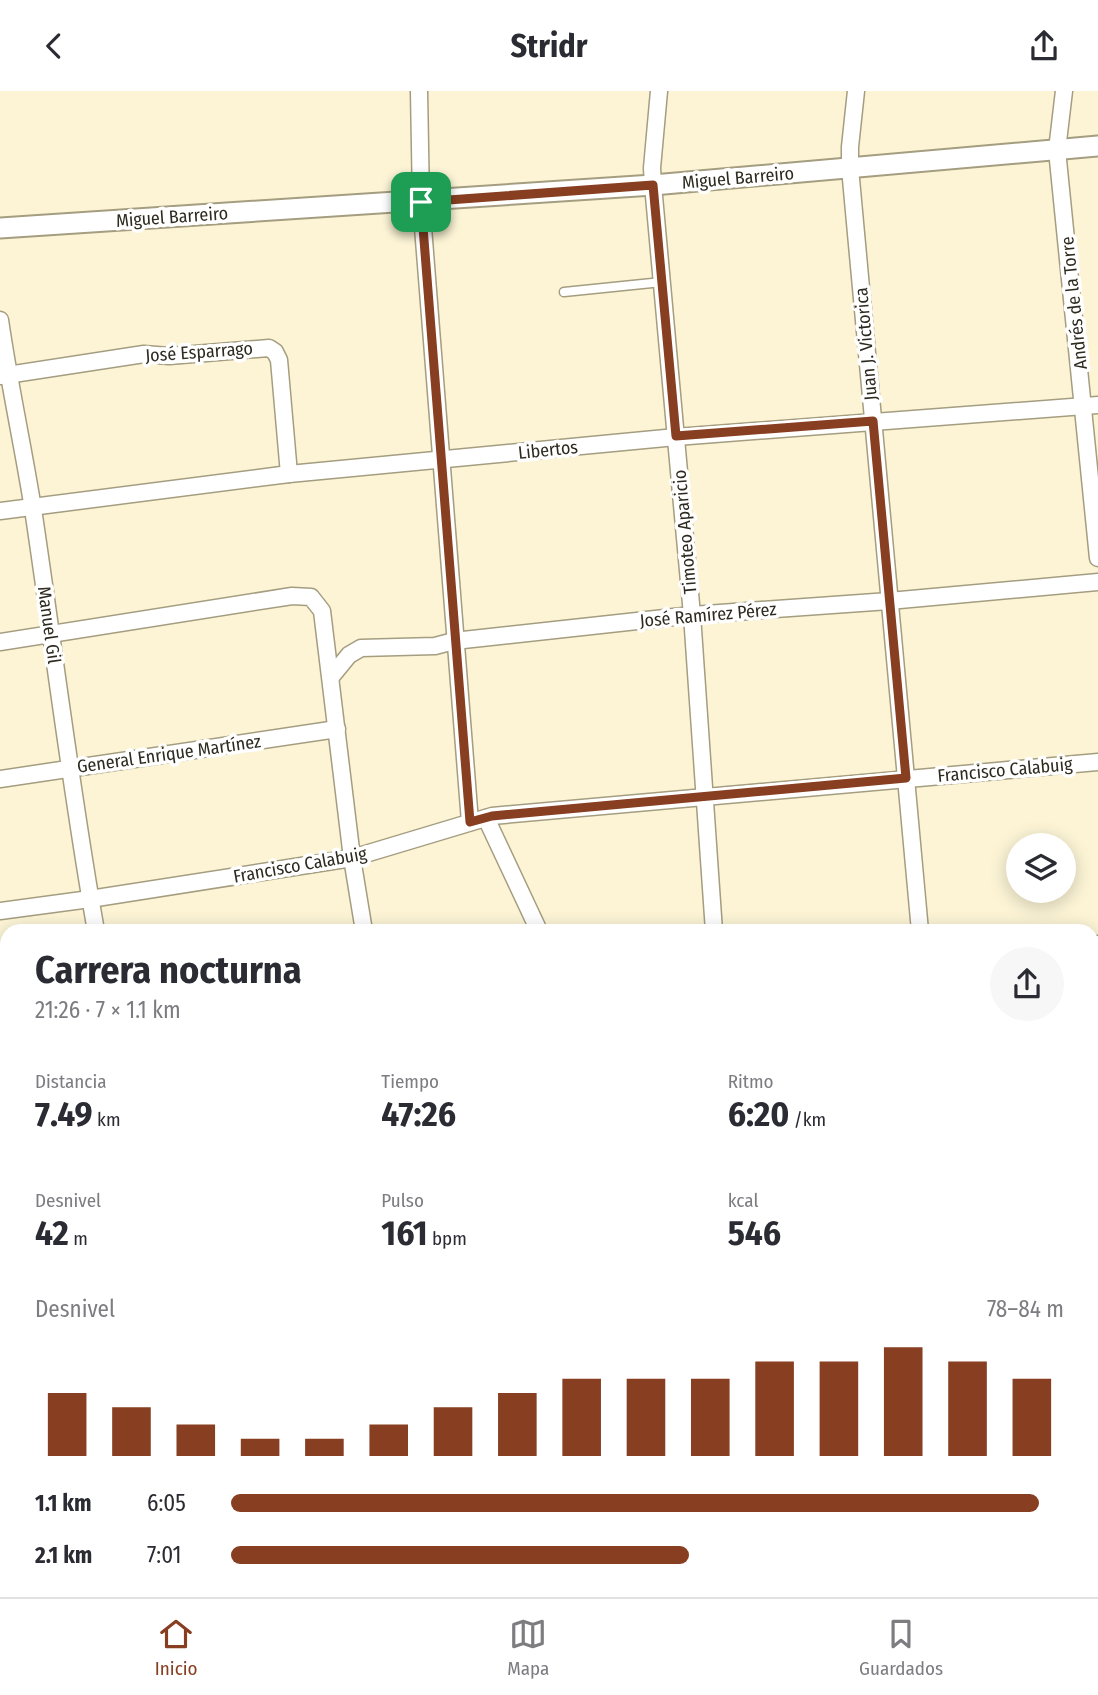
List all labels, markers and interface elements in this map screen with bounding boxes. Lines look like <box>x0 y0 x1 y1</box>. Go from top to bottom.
icon: back <box>35 27 73 65</box>
text: Stridr <box>510 27 588 65</box>
icon: share <box>1025 27 1063 65</box>
street label: Miguel Barreiro <box>681 162 795 194</box>
pin <box>391 172 451 232</box>
icon: arrive <box>402 183 440 221</box>
street label: Miguel Barreiro <box>115 202 229 232</box>
street label: Andrés de la Torre <box>1056 235 1092 371</box>
street label: Juan J. Victorica <box>850 286 882 401</box>
street label: José Esparrago <box>144 337 254 367</box>
street label: Libertos <box>517 436 579 464</box>
street label: Timoteo Aparicio <box>669 469 701 595</box>
street label: Manuel Gil <box>33 585 65 665</box>
street label: José Ramírez Pérez <box>639 598 777 632</box>
street label: General Enrique Martínez <box>76 730 262 778</box>
street label: Francisco Calabuig <box>937 753 1074 787</box>
map controls <box>1006 833 1076 903</box>
button: layers <box>1006 833 1076 903</box>
street label: Francisco Calabuig <box>231 842 369 888</box>
text: Carrera nocturna <box>35 947 302 993</box>
button: share <box>990 947 1064 1021</box>
text: 21:26 · 7 × 1.1 km <box>35 996 181 1024</box>
text: Distancia <box>35 1070 107 1093</box>
text: Tiempo <box>381 1070 439 1093</box>
text: Ritmo <box>728 1070 774 1093</box>
text: 7.49 <box>35 1093 93 1135</box>
text: 47:26 <box>381 1093 456 1135</box>
text: 6:20 <box>728 1093 789 1135</box>
text: km <box>93 1108 121 1131</box>
text: /km <box>789 1108 826 1131</box>
text: Desnivel <box>35 1189 101 1212</box>
text: Pulso <box>381 1189 424 1212</box>
text: kcal <box>728 1189 758 1212</box>
text: 42 <box>35 1212 69 1254</box>
text: 161 <box>381 1212 427 1254</box>
text: 546 <box>728 1212 781 1254</box>
text: m <box>69 1227 88 1250</box>
text: bpm <box>427 1227 467 1250</box>
text: Desnivel <box>35 1295 115 1323</box>
text: 78–84 m <box>987 1295 1064 1323</box>
text: 1.1 km <box>35 1489 91 1517</box>
text: 6:05 <box>147 1489 186 1517</box>
text: 2.1 km <box>35 1541 92 1569</box>
text: 7:01 <box>147 1541 182 1569</box>
tab: Inicio <box>155 1615 198 1680</box>
tab: Mapa <box>507 1615 549 1680</box>
tab: Guardados <box>859 1615 943 1680</box>

